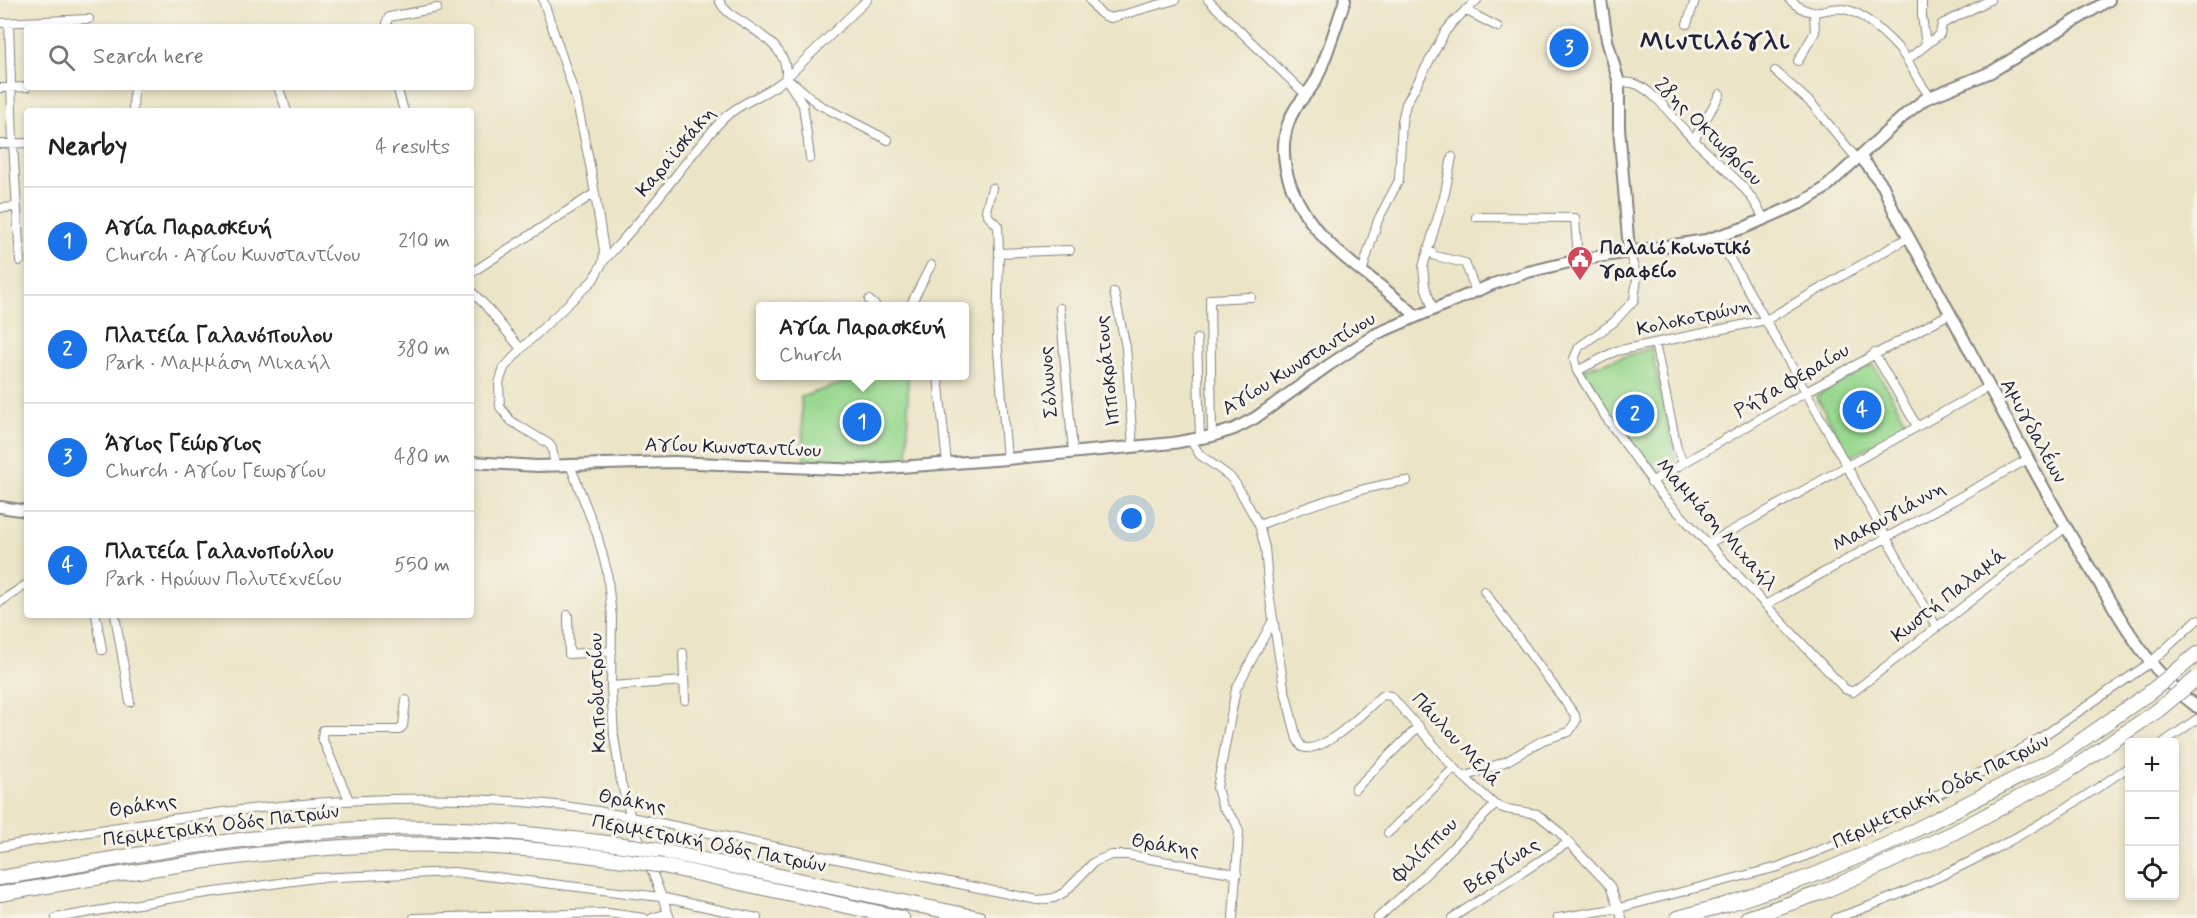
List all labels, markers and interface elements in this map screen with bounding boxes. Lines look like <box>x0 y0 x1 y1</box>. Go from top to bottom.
search box <box>24 24 474 90</box>
district label: Μιντιλόγλι <box>1640 25 1790 59</box>
pin: 3 <box>1550 26 1588 70</box>
icon: search <box>45 41 78 74</box>
text: Search here <box>93 43 204 71</box>
street label: 28ης Οκτωβρίου <box>1648 72 1768 192</box>
street label: Καραϊσκάκη <box>630 101 722 203</box>
text: Nearby <box>48 130 127 164</box>
text: 4 results <box>375 134 450 161</box>
text: Αγία Παρασκευή <box>105 214 272 242</box>
text: 1 <box>63 228 72 255</box>
text: 210 m <box>398 228 450 255</box>
place label: Παλαιό κοινοτικό γραφείο <box>1599 235 1751 285</box>
text: Church · Αγίου Κωνσταντίνου <box>105 242 360 269</box>
public building icon: Παλαιό κοινοτικό γραφείο <box>1565 244 1595 282</box>
street label: Κολοκοτρώνη <box>1634 293 1754 343</box>
popup <box>756 302 969 380</box>
street label: Αγίου Κωνσταντίνου <box>1217 306 1381 422</box>
text: Αγία Παρασκευή <box>779 314 946 342</box>
street label: Ιπποκράτους <box>1089 314 1127 428</box>
text: Πλατεία Γαλανόπουλου <box>105 322 332 350</box>
text: 2 <box>63 336 72 363</box>
text: 380 m <box>397 336 450 363</box>
street label: Ρήγα Φεραίου <box>1729 337 1855 425</box>
text: Church <box>779 342 842 369</box>
street label: Σόλωνος <box>1032 345 1066 419</box>
text: Park · Μαμμάση Μιχαήλ <box>105 350 331 377</box>
street label: Αμυγδαλέων <box>1993 374 2073 488</box>
pin: 4 <box>1842 388 1882 432</box>
pin: 2 <box>1616 392 1654 436</box>
pin: 1 <box>842 400 882 444</box>
text: Άγιος Γεώργιος <box>105 430 262 458</box>
street label: Αγίου Κωνσταντίνου <box>644 431 822 465</box>
text: 3 <box>63 444 72 471</box>
text: 480 m <box>394 444 450 471</box>
street label: Μαμμάση Μιχαήλ <box>1649 453 1783 597</box>
text: Church · Αγίου Γεωργίου <box>105 458 326 485</box>
street label: Μακρυγιάννη <box>1828 475 1950 559</box>
your location <box>1117 504 1146 533</box>
text: Πλατεία Γαλανοπούλου <box>105 538 333 566</box>
street label: Κωστή Παλαμά <box>1886 542 2012 649</box>
text: 4 <box>62 552 73 579</box>
text: 550 m <box>394 552 450 579</box>
text: Park · Ηρώων Πολυτεχνείου <box>105 566 342 593</box>
street label: Καποδιστρίου <box>582 633 614 753</box>
street label: Πάυλου Μελά <box>1405 687 1507 793</box>
street label: Περιμετρική Οδός Πατρών <box>1828 728 2054 856</box>
map controls <box>2125 738 2179 900</box>
button: + <box>2125 738 2179 792</box>
street label: Θράκης <box>596 783 668 821</box>
street label: Θράκης <box>107 787 179 825</box>
button: − <box>2125 792 2179 846</box>
street label: Περιμετρική Οδός Πατρών <box>101 798 341 854</box>
street label: Περιμετρική Οδός Πατρών <box>590 808 829 880</box>
street label: Φιλίππου <box>1385 812 1464 889</box>
street label: Θράκης <box>1129 827 1201 865</box>
street label: Βεργίνας <box>1459 831 1545 900</box>
button: locate <box>2125 846 2179 900</box>

